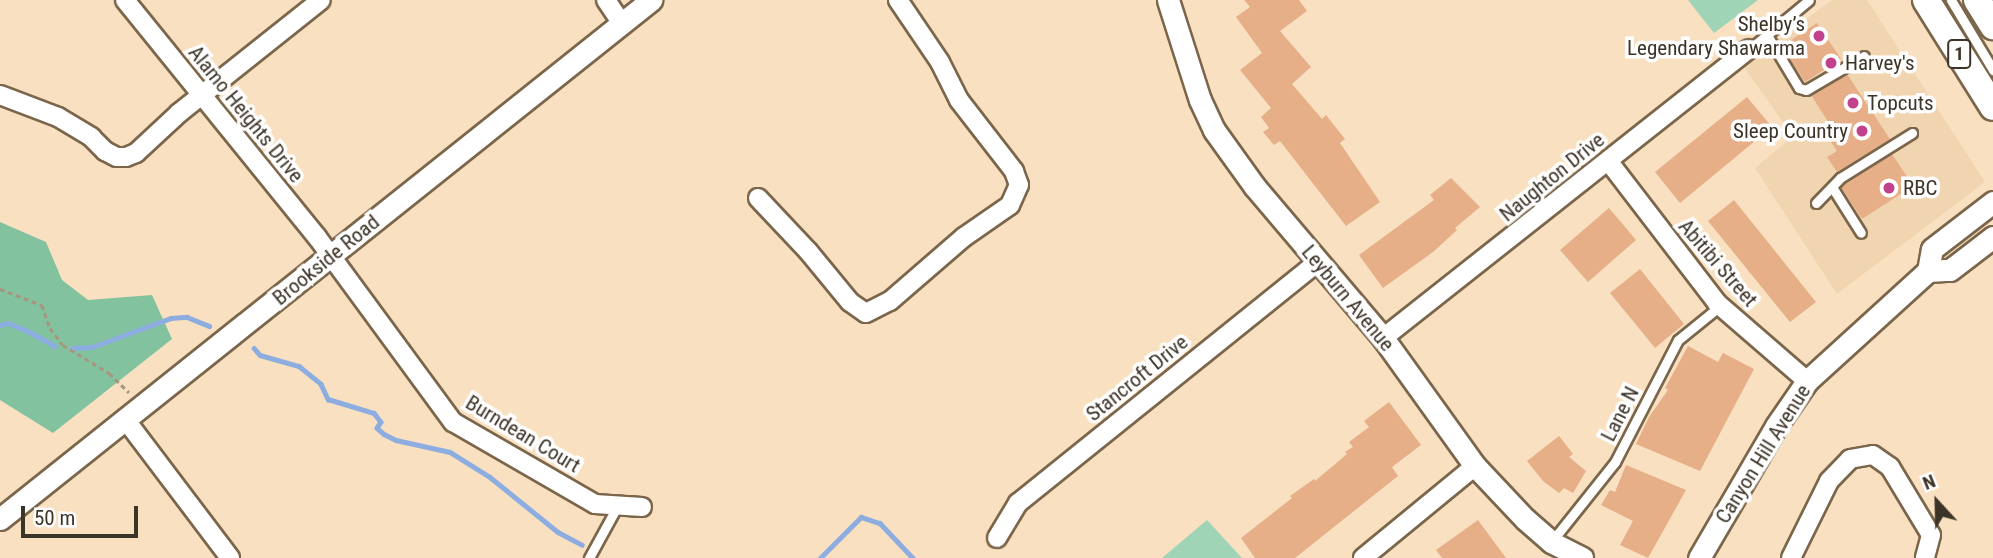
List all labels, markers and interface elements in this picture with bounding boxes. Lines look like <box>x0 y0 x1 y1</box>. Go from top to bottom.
place label: Shelby’s Legendary Shawarma <box>1627 11 1805 61</box>
marker: Shelby’s Legendary Shawarma <box>1811 28 1827 44</box>
road number: 1 <box>1947 38 1971 70</box>
street label: Alamo Heights Drive <box>183 40 309 188</box>
place label: Harvey's <box>1845 50 1915 76</box>
marker: Harvey's <box>1823 55 1839 71</box>
place label: Topcuts <box>1867 90 1933 116</box>
marker: Topcuts <box>1845 95 1861 111</box>
place label: Sleep Country <box>1733 118 1848 144</box>
marker: Sleep Country <box>1854 123 1870 139</box>
street label: Naughton Drive <box>1495 127 1609 227</box>
place label: RBC <box>1903 175 1938 201</box>
marker: RBC <box>1881 180 1897 196</box>
street label: Brookside Road <box>268 209 384 311</box>
street label: Abitibi Street <box>1673 214 1763 312</box>
street label: Leyburn Avenue <box>1296 240 1400 356</box>
street label: Stancroft Drive <box>1081 329 1193 427</box>
street label: Canyon Hill Avenue <box>1710 380 1816 528</box>
street label: Lane N <box>1596 382 1644 446</box>
street label: Burndean Court <box>461 390 585 478</box>
north arrow <box>1902 467 1972 537</box>
text: N <box>1919 469 1939 495</box>
scale bar <box>24 491 142 536</box>
text: 50 m <box>34 506 75 530</box>

